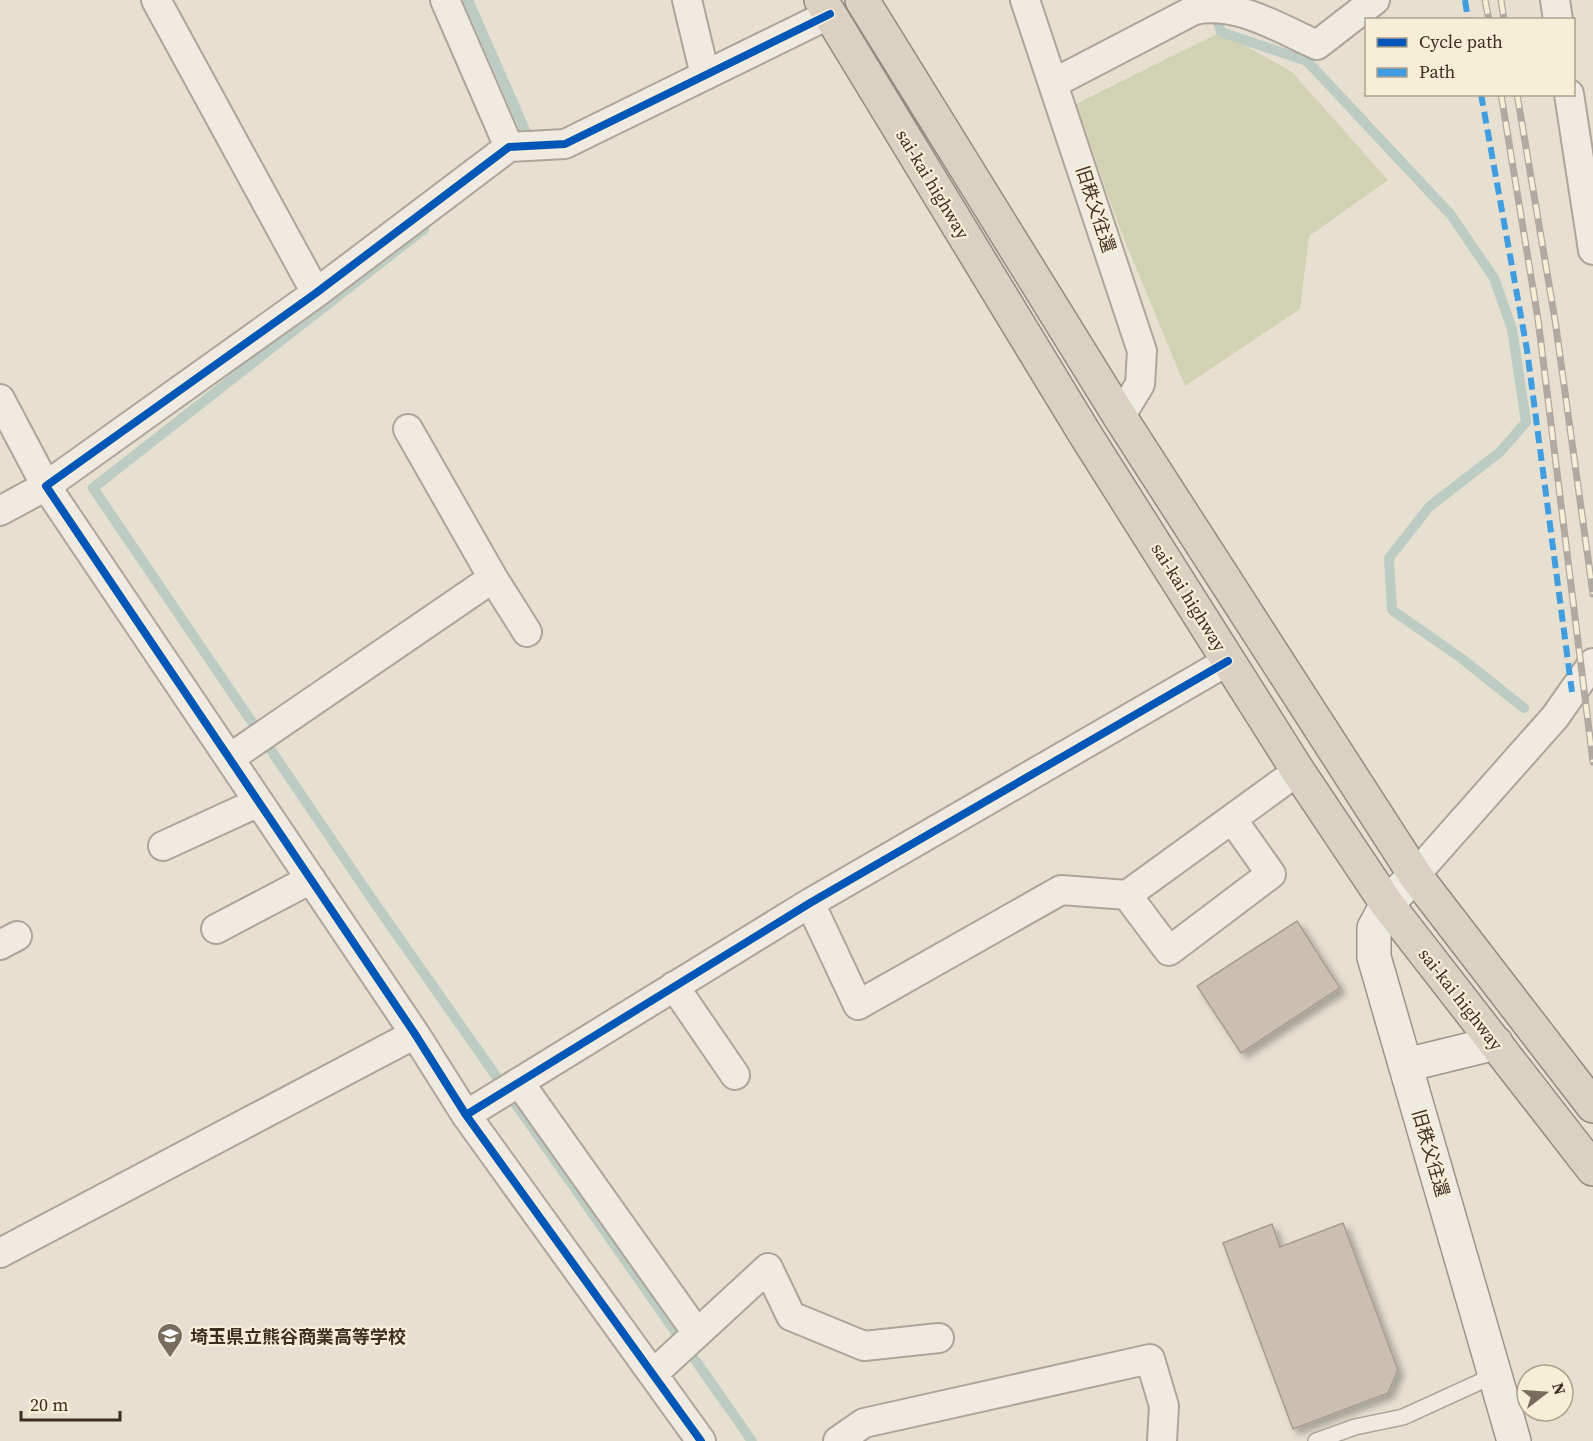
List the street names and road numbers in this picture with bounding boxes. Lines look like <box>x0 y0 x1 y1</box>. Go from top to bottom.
street label: sai-kai highway <box>890 125 976 244</box>
street label: 旧秩父往還 <box>1070 162 1122 256</box>
street label: sai-kai highway <box>1146 538 1233 657</box>
street label: sai-kai highway <box>1413 943 1509 1056</box>
street label: 旧秩父往還 <box>1407 1106 1455 1200</box>

